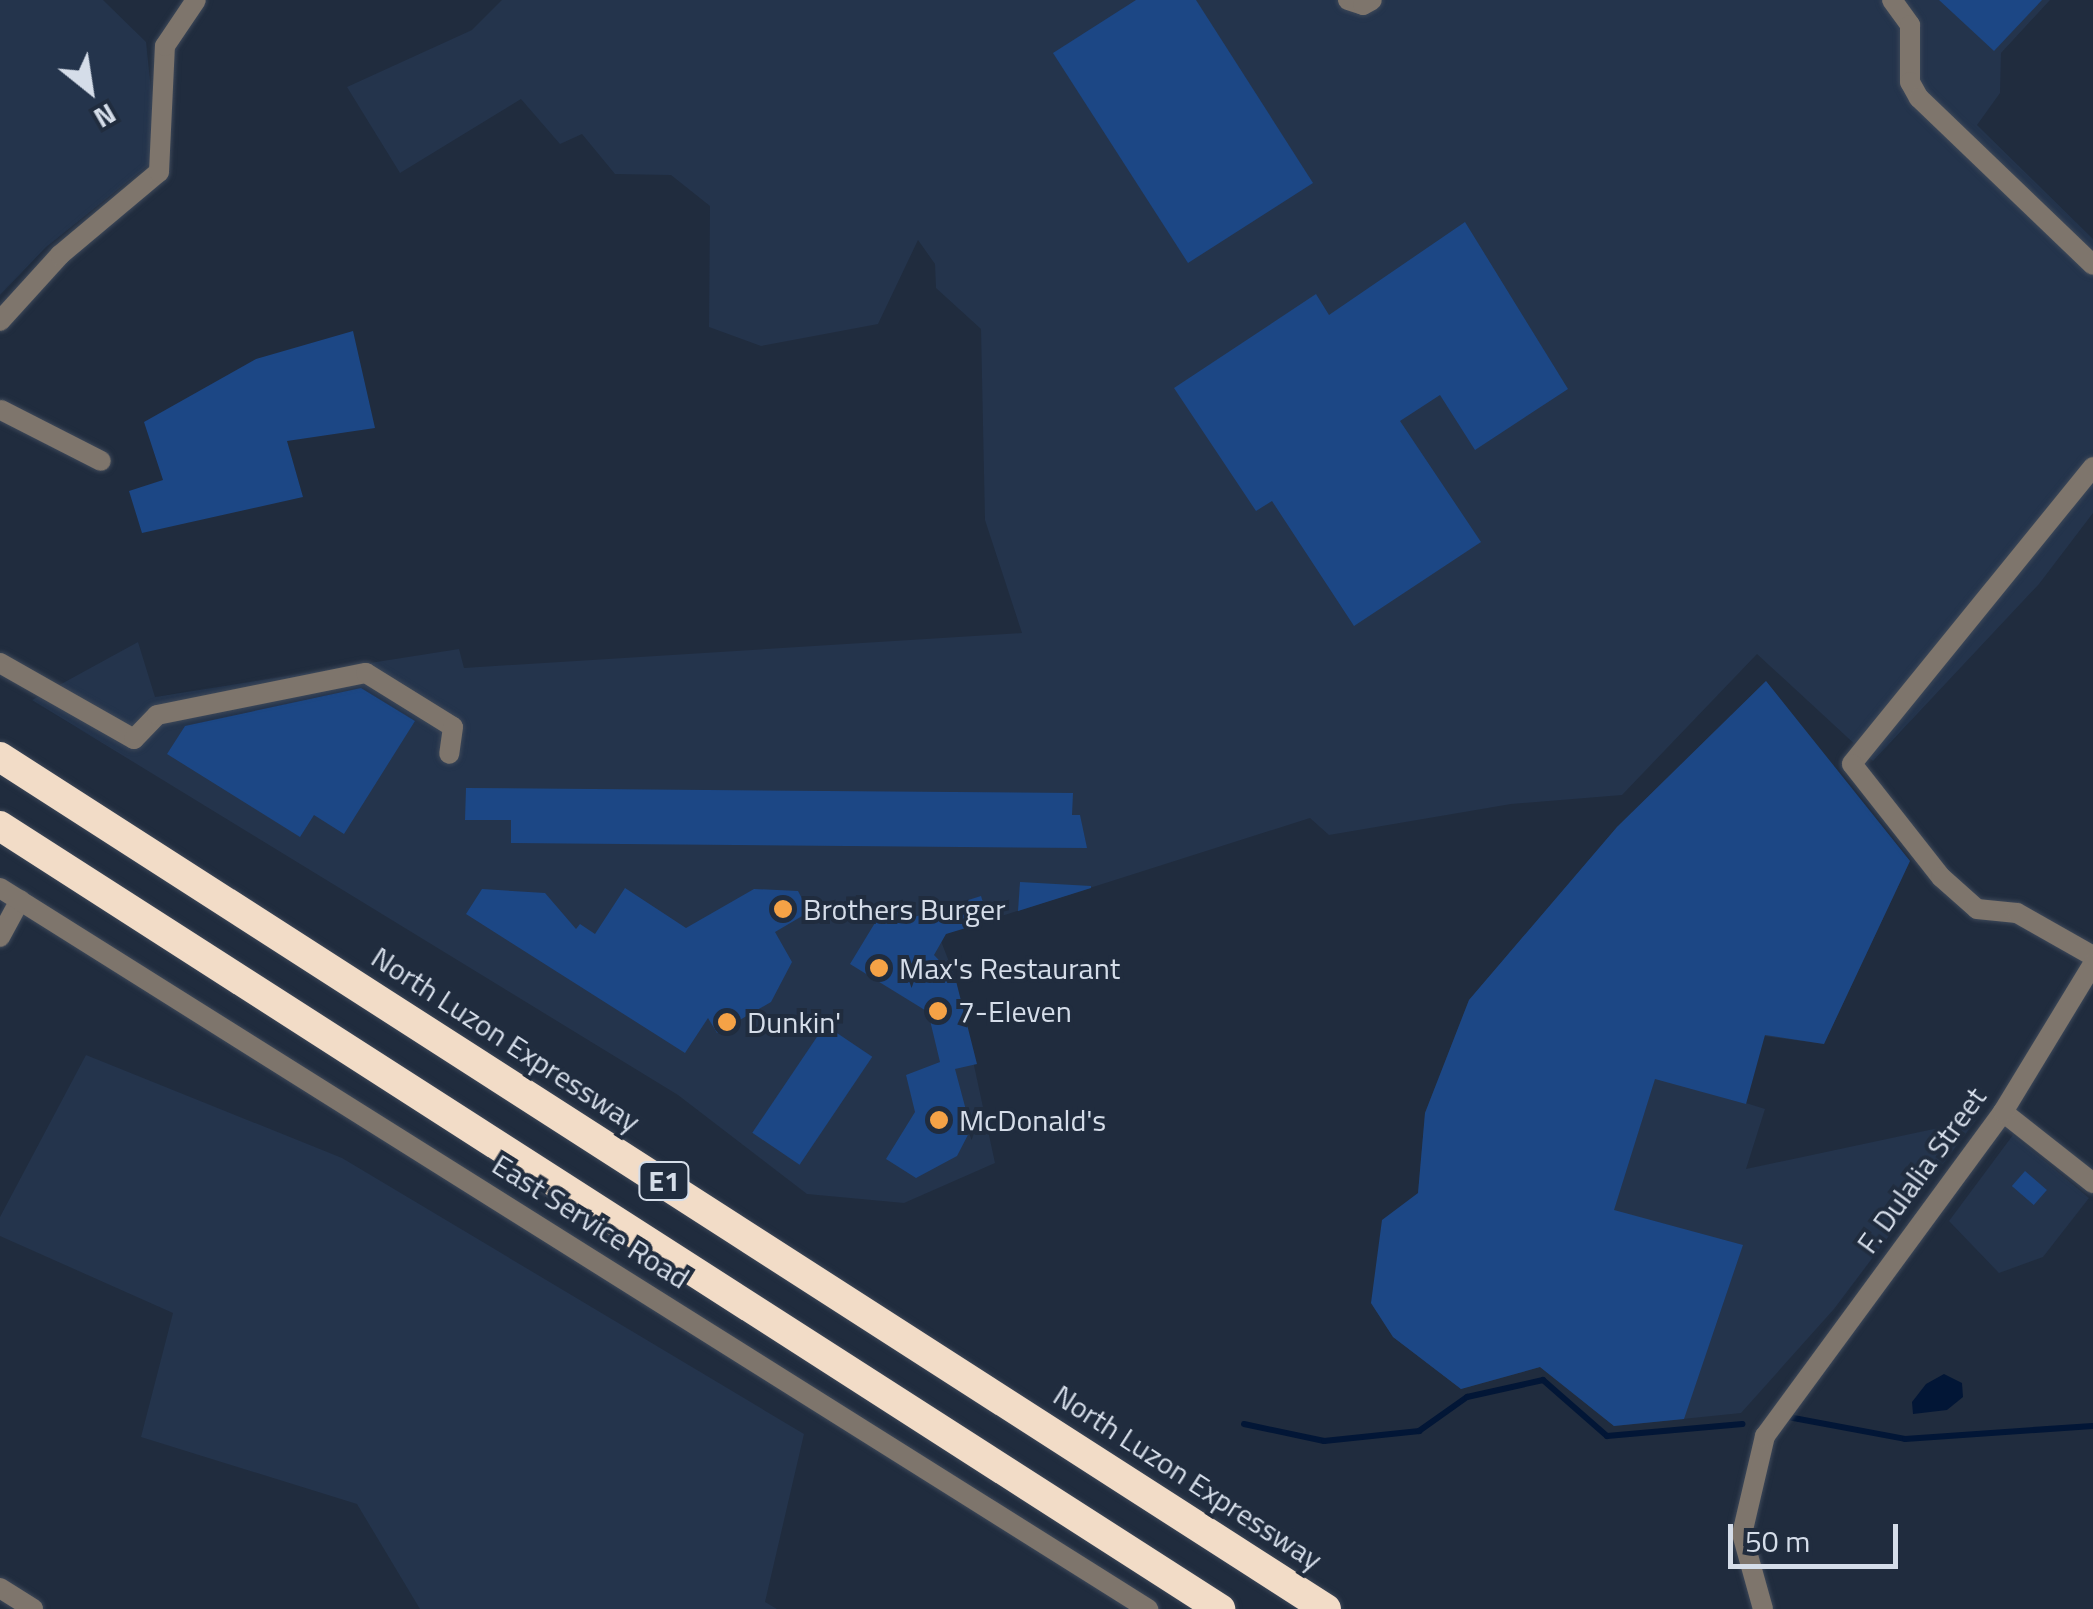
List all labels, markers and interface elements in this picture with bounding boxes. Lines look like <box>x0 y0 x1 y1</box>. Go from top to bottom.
north arrow <box>40 40 140 140</box>
text: N <box>86 93 124 140</box>
place label: Brothers Burger <box>803 891 1006 927</box>
marker: Brothers Burger <box>772 898 794 920</box>
street label: North Luzon Expressway <box>365 939 647 1139</box>
place label: Max's Restaurant <box>899 950 1120 986</box>
marker: Max's Restaurant <box>868 957 890 979</box>
place label: 7-Eleven <box>958 993 1072 1029</box>
marker: 7-Eleven <box>927 1000 949 1022</box>
place label: Dunkin' <box>747 1004 841 1040</box>
marker: Dunkin' <box>716 1011 738 1033</box>
street label: F. Dulalia Street <box>1849 1080 1993 1260</box>
place label: McDonald's <box>959 1102 1106 1138</box>
marker: McDonald's <box>928 1109 950 1131</box>
street label: East Service Road <box>486 1146 696 1296</box>
road number: E1 <box>636 1158 692 1204</box>
street label: North Luzon Expressway <box>1047 1377 1329 1577</box>
scale bar <box>1733 1504 1903 1566</box>
text: 50 m <box>1745 1518 1810 1564</box>

